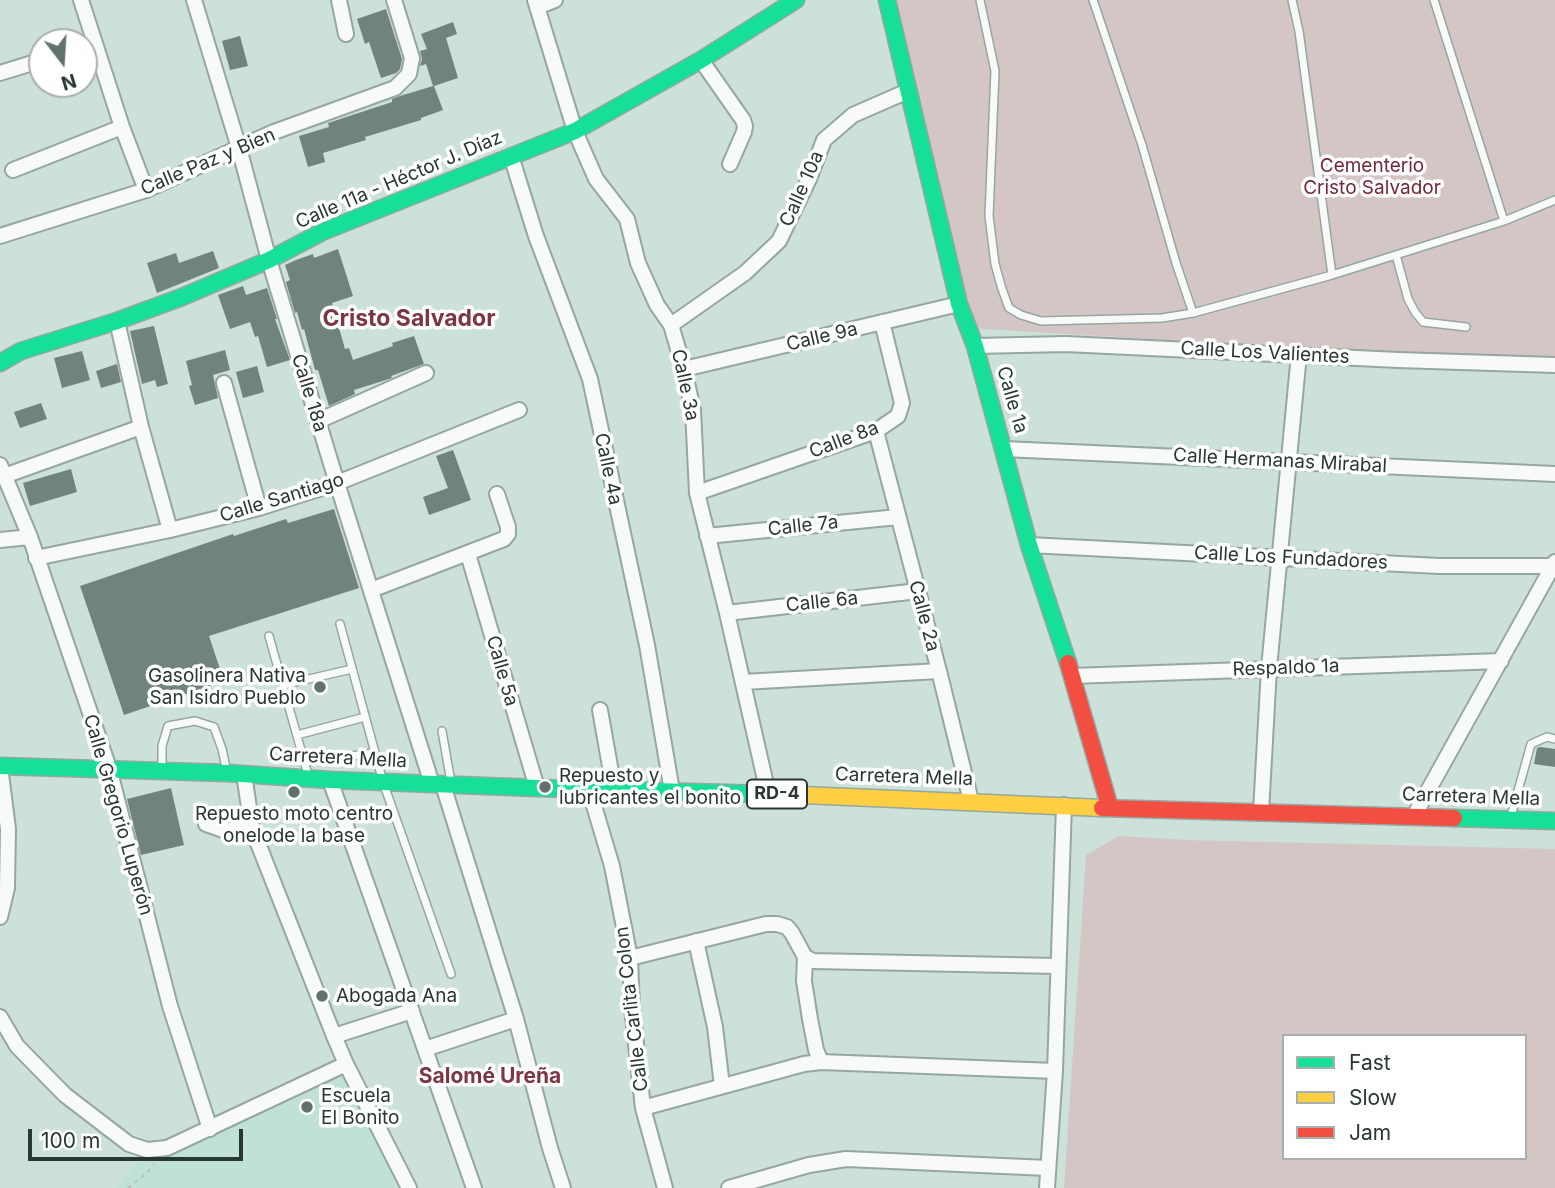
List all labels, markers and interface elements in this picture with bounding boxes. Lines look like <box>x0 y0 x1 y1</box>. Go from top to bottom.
north arrow <box>28 28 98 98</box>
text: N <box>58 69 79 95</box>
street label: Calle Paz y Bien <box>137 123 279 201</box>
street label: Calle 11a - Héctor J. Díaz <box>292 126 506 234</box>
street label: Calle 10a <box>775 148 829 230</box>
park label: Cementerio Cristo Salvador <box>1303 155 1441 199</box>
district label: Cristo Salvador <box>322 305 496 333</box>
street label: Calle 9a <box>784 318 860 356</box>
street label: Calle Los Valientes <box>1180 337 1350 369</box>
street label: Calle 3a <box>666 347 704 423</box>
street label: Calle 18a <box>286 351 332 435</box>
street label: Calle 1a <box>992 364 1032 436</box>
street label: Calle 8a <box>806 416 882 464</box>
street label: Calle 4a <box>589 431 627 507</box>
street label: Calle Hermanas Mirabal <box>1173 444 1387 478</box>
street label: Calle Santiago <box>217 468 347 528</box>
street label: Calle 7a <box>767 511 839 541</box>
street label: Calle Los Fundadores <box>1194 542 1388 574</box>
street label: Calle 2a <box>904 578 944 654</box>
street label: Calle 6a <box>785 587 859 617</box>
street label: Calle 5a <box>481 633 523 709</box>
street label: Respaldo 1a <box>1232 655 1340 681</box>
place label: Gasolinera Nativa San Isidro Pueblo <box>148 665 306 709</box>
marker: Gasolinera Nativa San Isidro Pueblo <box>312 679 328 695</box>
street label: Calle Gregorio Luperón <box>78 712 158 918</box>
street label: Carretera Mella <box>268 743 408 773</box>
street label: Carretera Mella <box>834 763 974 791</box>
place label: Repuesto y lubricantes el bonito <box>559 765 741 809</box>
marker: Repuesto y lubricantes el bonito <box>537 779 553 795</box>
road number: RD-4 <box>747 780 807 808</box>
street label: Carretera Mella <box>1401 783 1541 811</box>
marker: Repuesto moto centro onelode la base <box>286 784 302 800</box>
place label: Repuesto moto centro onelode la base <box>195 803 393 847</box>
street label: Calle Carlita Colon <box>611 925 653 1093</box>
place label: Abogada Ana <box>336 985 457 1007</box>
marker: Abogada Ana <box>314 988 330 1004</box>
legend <box>1282 1034 1527 1160</box>
text: Fast <box>1349 1050 1391 1075</box>
district label: Salomé Ureña <box>419 1064 561 1090</box>
place label: Escuela El Bonito <box>321 1085 399 1129</box>
text: Slow <box>1349 1085 1397 1110</box>
marker: Escuela El Bonito <box>299 1099 315 1115</box>
scale bar <box>32 1114 247 1158</box>
text: Jam <box>1349 1120 1391 1145</box>
text: 100 m <box>41 1128 100 1153</box>

